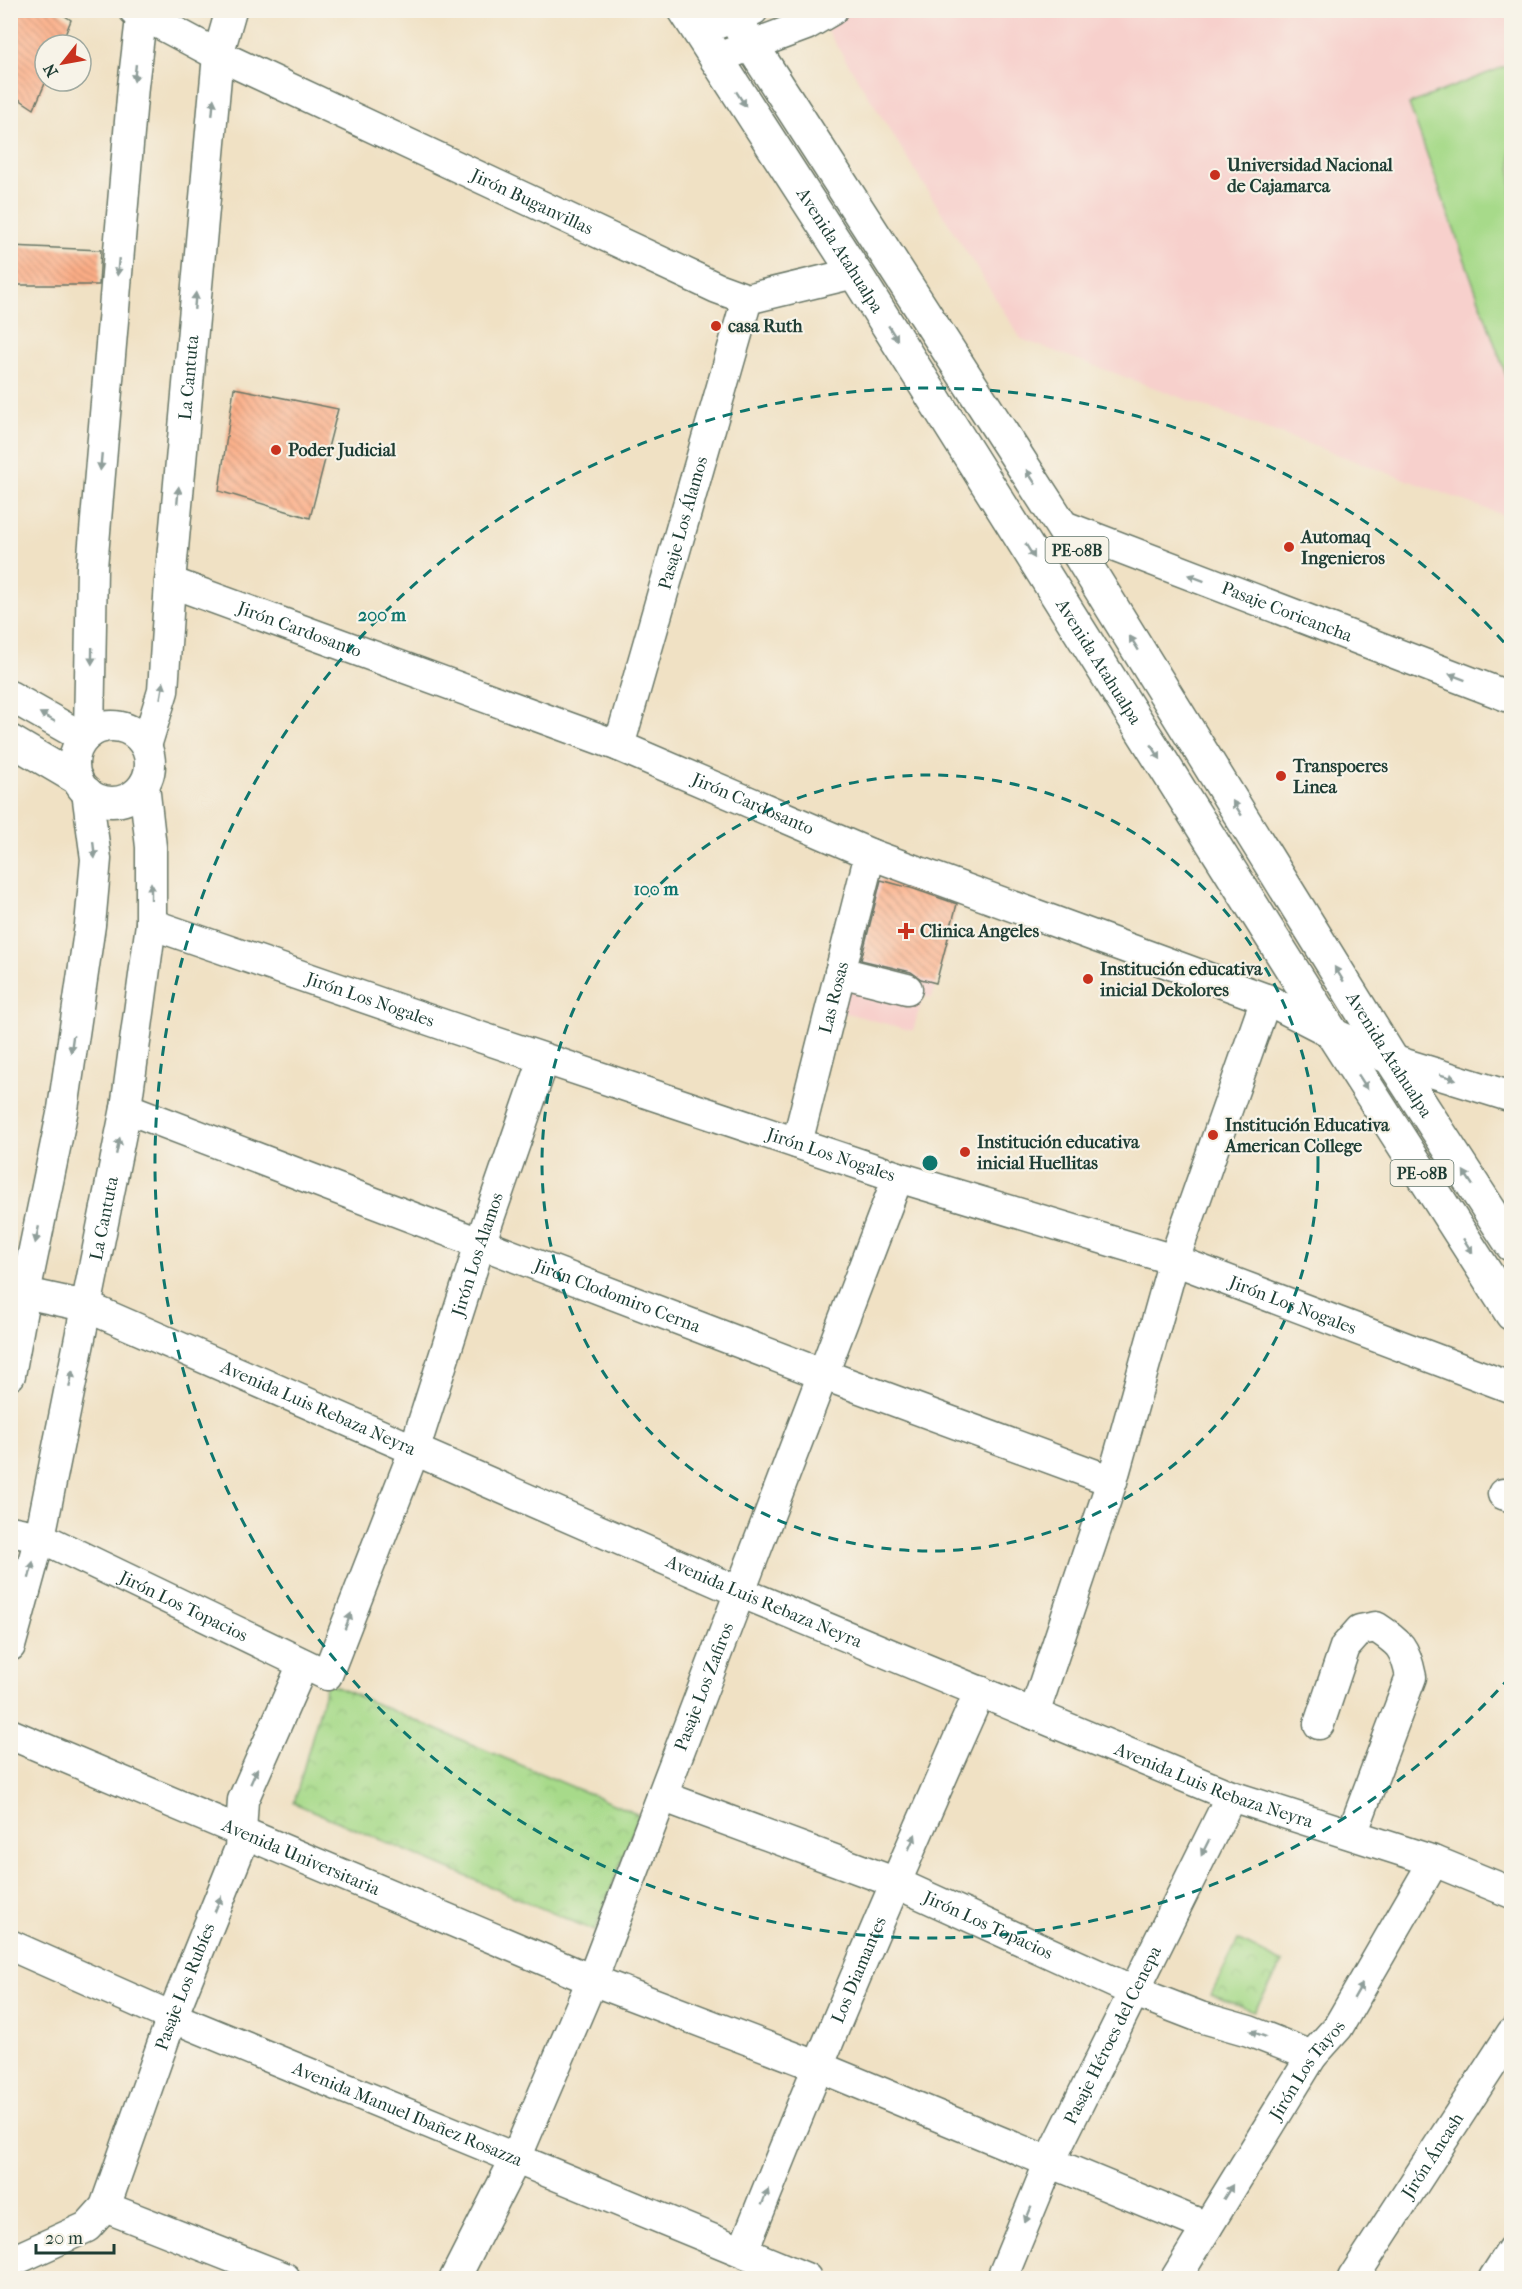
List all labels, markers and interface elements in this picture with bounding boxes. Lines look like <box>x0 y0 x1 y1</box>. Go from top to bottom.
north arrow <box>33 33 93 93</box>
text: N <box>39 60 62 81</box>
one-way arrow <box>130 64 140 83</box>
one-way arrow <box>735 90 747 106</box>
one-way arrow <box>208 97 218 116</box>
place label: Universidad Nacional de Cajamarca <box>1226 155 1394 197</box>
street label: Jirón Buganvillas <box>466 163 597 239</box>
marker: Universidad Nacional de Cajamarca <box>1208 168 1222 182</box>
street label: Avenida Atahualpa <box>792 183 888 317</box>
one-way arrow <box>113 258 123 277</box>
one-way arrow <box>190 292 200 311</box>
place label: casa Ruth <box>728 316 803 337</box>
marker: casa Ruth <box>709 319 723 333</box>
one-way arrow <box>887 325 898 341</box>
street label: La Cantuta <box>174 334 203 421</box>
place label: Poder Judicial <box>288 440 397 461</box>
marker: Poder Judicial <box>269 443 283 457</box>
one-way arrow <box>96 452 106 471</box>
street label: Pasaje Los Álamos <box>654 454 712 592</box>
one-way arrow <box>1025 469 1036 486</box>
one-way arrow <box>173 486 183 505</box>
place label: Automaq Ingenieros <box>1300 527 1385 569</box>
road number: PE-08B <box>1046 537 1108 563</box>
marker: Automaq Ingenieros <box>1282 540 1296 554</box>
one-way arrow <box>1024 543 1035 559</box>
one-way arrow <box>1187 572 1205 582</box>
street label: Pasaje Coricancha <box>1219 577 1356 646</box>
street label: Avenida Atahualpa <box>1051 594 1147 729</box>
street label: Jirón Cardosanto <box>233 596 365 662</box>
text: 200 m <box>358 605 407 626</box>
one-way arrow <box>1129 635 1140 651</box>
one-way arrow <box>87 647 96 666</box>
one-way arrow <box>1448 672 1466 681</box>
one-way arrow <box>158 680 167 699</box>
one-way arrow <box>38 712 55 722</box>
one-way arrow <box>1150 744 1161 760</box>
place label: Transpoeres Linea <box>1292 756 1388 798</box>
street label: Jirón Cardosanto <box>687 767 817 839</box>
marker: Transpoeres Linea <box>1274 769 1288 783</box>
one-way arrow <box>1231 800 1242 817</box>
one-way arrow <box>89 841 99 860</box>
text: 100 m <box>633 879 680 900</box>
one-way arrow <box>146 881 156 900</box>
place label: Clinica Angeles <box>920 921 1039 942</box>
marker: Clinica Angeles <box>897 922 915 940</box>
street label: Las Rosas <box>815 959 853 1036</box>
place label: Institución educativa inicial Dekolores <box>1099 959 1263 1001</box>
one-way arrow <box>1334 966 1345 982</box>
street label: Jirón Los Nogales <box>302 967 438 1032</box>
marker: Institución educativa inicial Dekolores <box>1081 972 1095 986</box>
street label: Avenida Atahualpa <box>1342 987 1437 1122</box>
one-way arrow <box>68 1034 77 1053</box>
one-way arrow <box>1439 1073 1457 1082</box>
one-way arrow <box>1357 1074 1368 1090</box>
place label: Institución Educativa American College <box>1224 1115 1390 1157</box>
street label: Jirón Los Nogales <box>762 1123 898 1186</box>
marker: Institución Educativa American College <box>1206 1128 1220 1142</box>
place label: Institución educativa inicial Huellitas <box>976 1132 1140 1174</box>
one-way arrow <box>114 1137 123 1156</box>
marker: Institución educativa inicial Huellitas <box>958 1145 972 1159</box>
centre of rings <box>920 1153 940 1173</box>
road number: PE-08B <box>1390 1160 1454 1186</box>
one-way arrow <box>1463 1170 1474 1187</box>
street label: La Cantuta <box>85 1174 123 1262</box>
street label: Jirón Los Alamos <box>447 1189 508 1321</box>
one-way arrow <box>32 1226 41 1245</box>
one-way arrow <box>1462 1238 1473 1254</box>
street label: Jirón Clodomiro Cerna <box>529 1254 704 1337</box>
street label: Jirón Los Nogales <box>1225 1271 1360 1339</box>
street label: Avenida Luis Rebaza Neyra <box>217 1356 420 1460</box>
one-way arrow <box>67 1369 76 1388</box>
street label: Avenida Luis Rebaza Neyra <box>662 1550 866 1652</box>
one-way arrow <box>27 1560 37 1579</box>
street label: Jirón Los Topacios <box>114 1565 252 1646</box>
one-way arrow <box>344 1611 354 1629</box>
street label: Pasaje Los Zafiros <box>670 1619 738 1754</box>
street label: Avenida Luis Rebaza Neyra <box>1111 1738 1316 1832</box>
one-way arrow <box>249 1768 258 1785</box>
street label: Avenida Universitaria <box>218 1814 384 1900</box>
one-way arrow <box>907 1833 917 1851</box>
one-way arrow <box>1200 1839 1210 1857</box>
street label: Jirón Los Topacios <box>918 1886 1057 1964</box>
one-way arrow <box>214 1895 223 1913</box>
street label: Los Diamantes <box>827 1913 891 2026</box>
street label: Pasaje Los Rubíes <box>151 1920 219 2053</box>
street label: Pasaje Héroes del Cenepa <box>1059 1942 1166 2128</box>
one-way arrow <box>1353 1982 1363 1999</box>
street label: Jirón Los Tayos <box>1264 2017 1350 2125</box>
one-way arrow <box>1248 2029 1266 2039</box>
street label: Avenida Manuel Ibañez Rosazza <box>289 2057 526 2171</box>
street label: Jirón Áncash <box>1396 2109 1468 2204</box>
one-way arrow <box>1222 2184 1233 2201</box>
one-way arrow <box>761 2188 770 2206</box>
one-way arrow <box>1023 2206 1032 2224</box>
scale bar <box>36 2217 114 2255</box>
text: 20 m <box>45 2228 83 2249</box>

